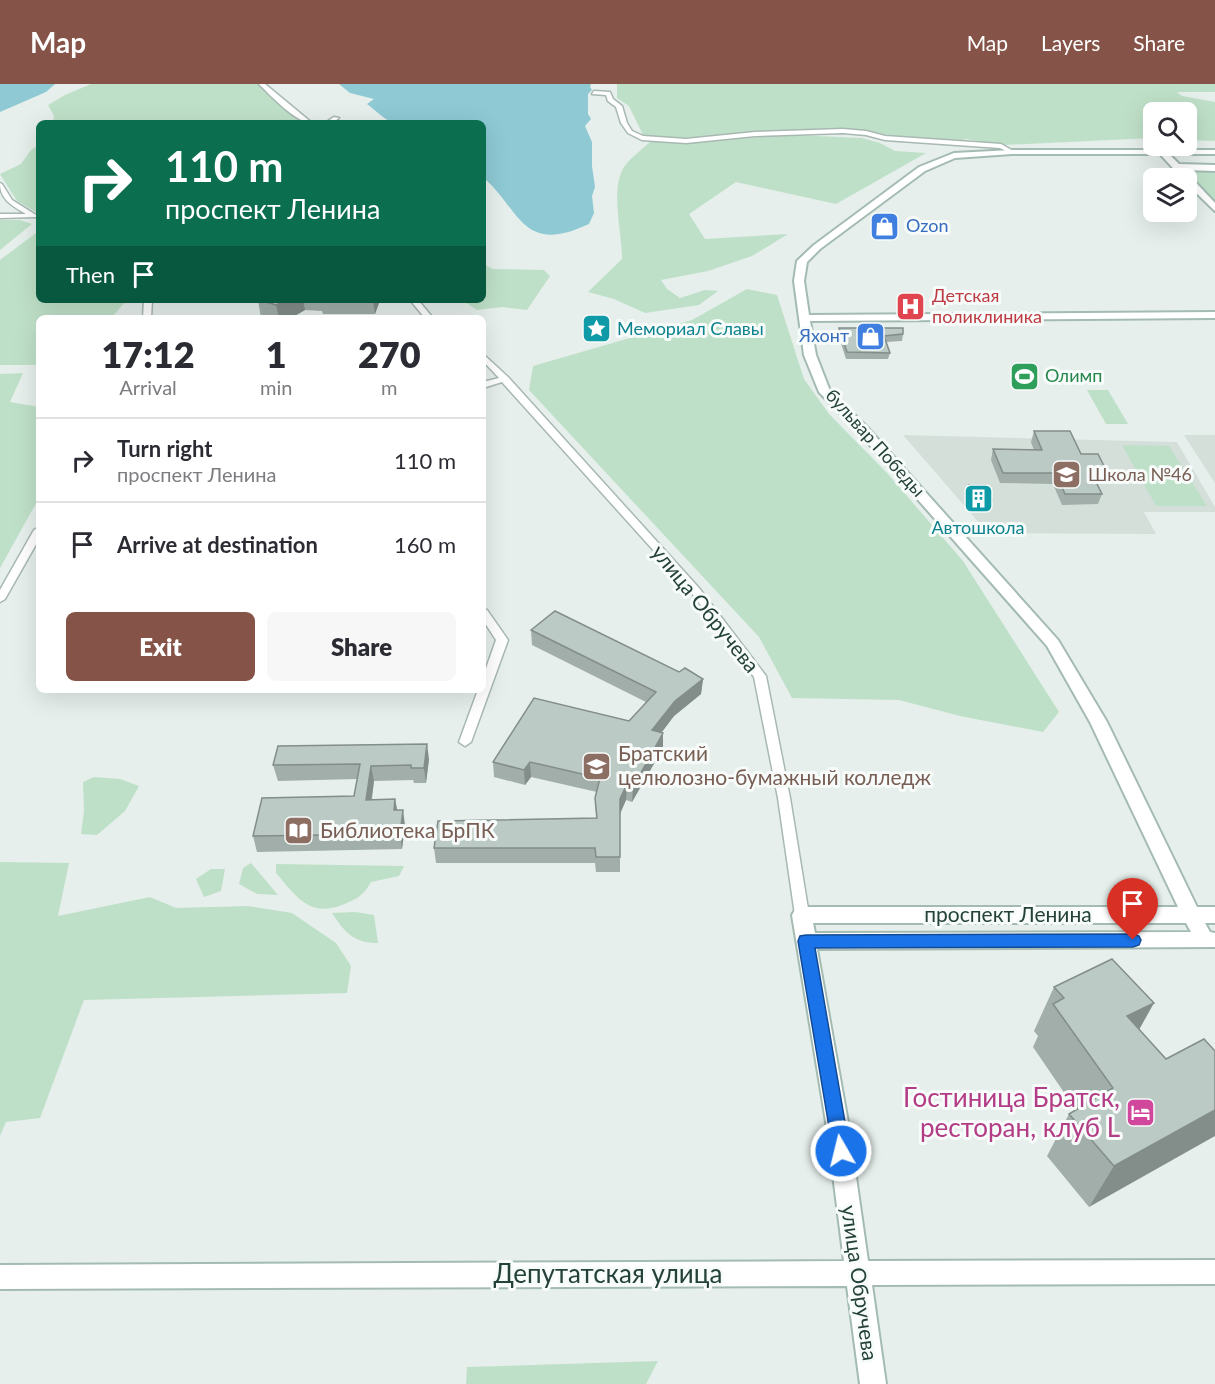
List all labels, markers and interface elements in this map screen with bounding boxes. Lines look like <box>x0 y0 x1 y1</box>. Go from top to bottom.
text: Map <box>30 25 86 59</box>
text: Map <box>967 30 1008 55</box>
text: Layers <box>1041 30 1100 55</box>
text: Share <box>1133 30 1185 55</box>
map controls <box>1143 102 1197 222</box>
button: search <box>1143 102 1197 156</box>
text: 110 m <box>165 141 283 191</box>
icon: right <box>66 144 144 222</box>
button: layers <box>1143 168 1197 222</box>
text: проспект Ленина <box>165 192 380 225</box>
shop icon: Ozon <box>869 210 901 242</box>
place label: Ozon <box>906 214 948 236</box>
icon: arrive <box>127 258 160 291</box>
text: Then <box>66 261 115 288</box>
place label: Детская поликлиника <box>932 284 1042 327</box>
hospital icon: Детская поликлиника <box>895 290 927 322</box>
place icon: Мемориал Славы <box>580 313 612 345</box>
place label: Мемориал Славы <box>617 317 764 339</box>
shop icon: Яхонт <box>854 320 886 352</box>
place label: Яхонт <box>798 324 849 346</box>
text: 17:12 <box>101 332 195 376</box>
text: 1 <box>266 332 287 376</box>
text: 270 <box>358 332 421 376</box>
sports icon: Олимп <box>1008 360 1040 392</box>
place label: Олимп <box>1045 364 1102 386</box>
text: Arrival <box>119 375 177 399</box>
text: min <box>260 375 292 399</box>
text: m <box>381 375 397 399</box>
street label: бульвар Победы <box>822 384 930 501</box>
text: Turn right <box>117 435 212 462</box>
icon: right <box>66 444 99 477</box>
text: 110 m <box>394 447 456 474</box>
school or university icon: Школа №46 <box>1051 459 1083 491</box>
text: проспект Ленина <box>117 462 276 486</box>
place label: Школа №46 <box>1088 463 1192 485</box>
building icon: Автошкола <box>962 483 994 515</box>
place label: Автошкола <box>931 516 1025 538</box>
icon: arrive <box>66 528 99 561</box>
text: Arrive at destination <box>117 531 318 558</box>
text: 160 m <box>394 531 456 558</box>
street label: улица Обручева <box>647 539 765 677</box>
button: Exit <box>66 612 255 681</box>
button: Share <box>267 612 456 681</box>
place label: Братский целюлозно-бумажный колледж <box>618 740 931 789</box>
school or university icon: Братский целюлозно-бумажный колледж <box>581 750 613 782</box>
library icon: Библиотека БрПК <box>283 815 315 847</box>
place label: Библиотека БрПК <box>320 817 495 842</box>
pin <box>1107 878 1158 940</box>
icon: arrive <box>1116 887 1149 920</box>
street label: проспект Ленина <box>924 901 1092 926</box>
place label: Гостиница Братск, ресторан, клуб L <box>903 1081 1120 1143</box>
hotel icon: Гостиница Братск, ресторан, клуб L <box>1125 1097 1157 1129</box>
position arrow <box>809 1119 873 1183</box>
street label: улица Обручева <box>837 1203 884 1362</box>
street label: Депутатская улица <box>494 1257 722 1289</box>

